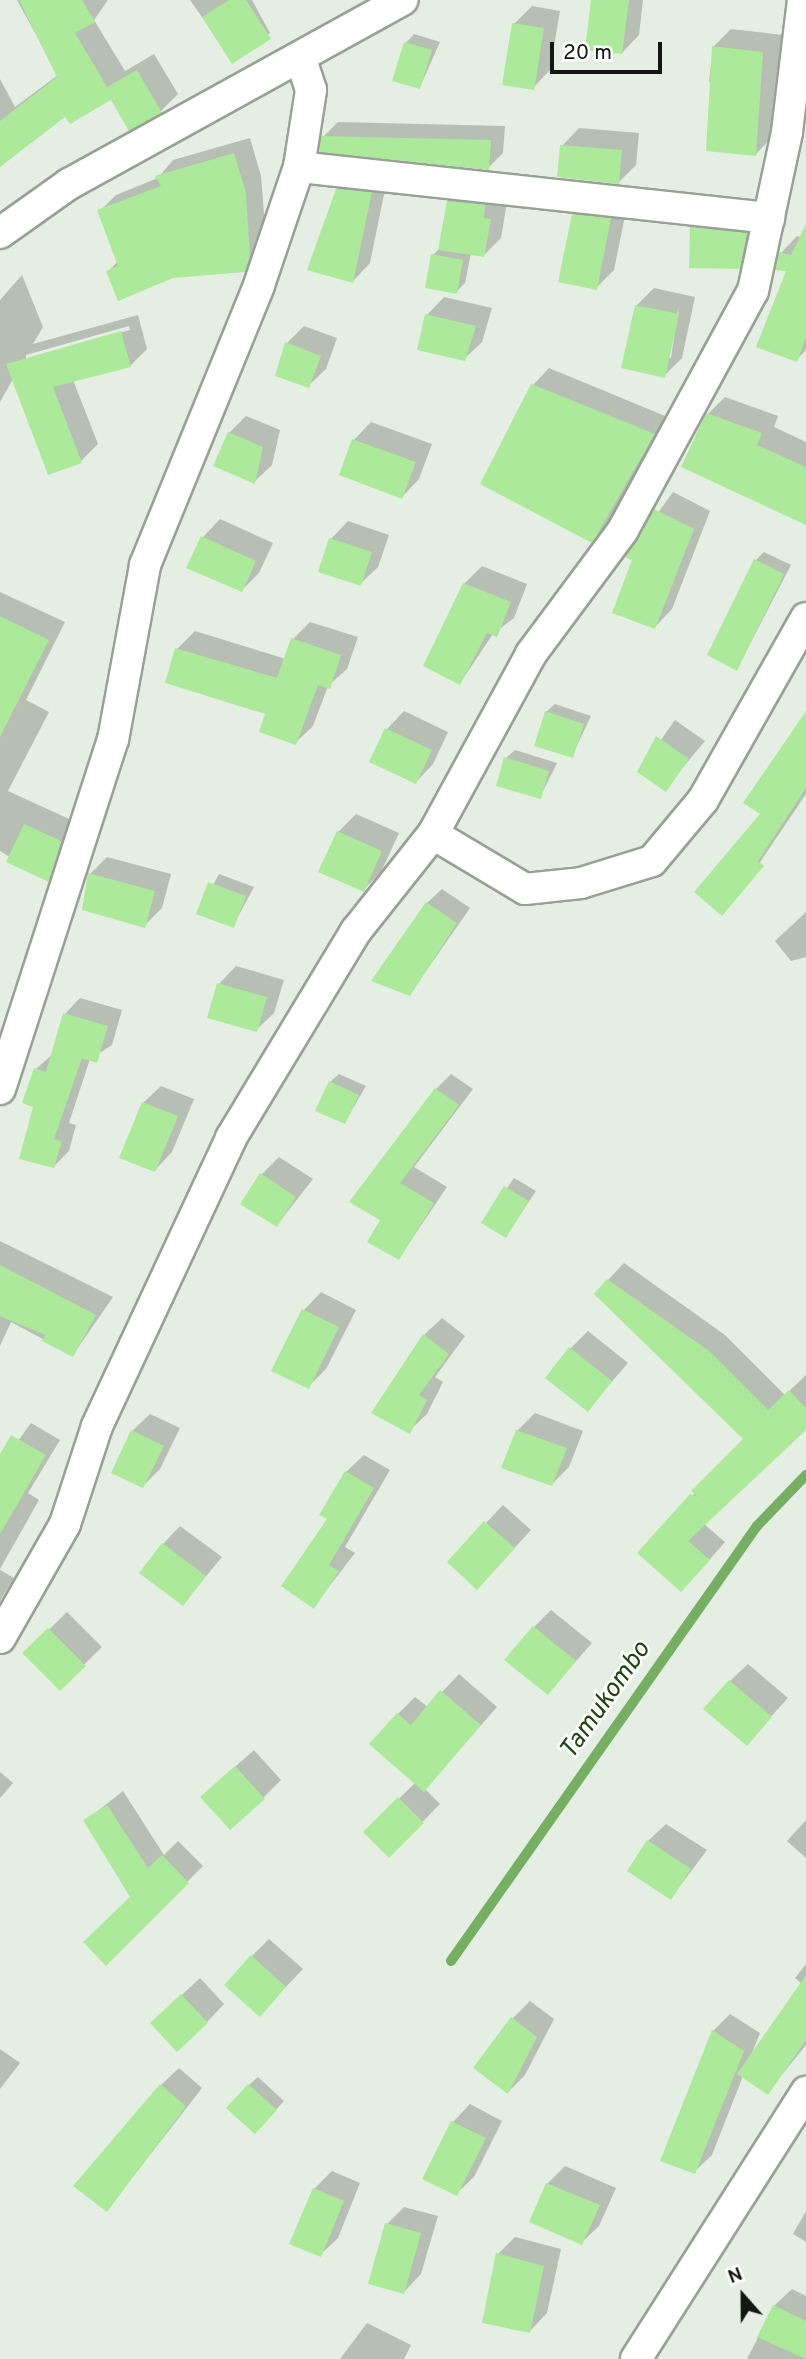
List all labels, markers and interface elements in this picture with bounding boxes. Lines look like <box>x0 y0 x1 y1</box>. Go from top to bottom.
scale bar <box>554 28 666 72</box>
text: 20 m <box>563 40 612 67</box>
water label: Tamukombo <box>554 1636 658 1766</box>
north arrow <box>708 2261 778 2331</box>
text: N <box>725 2263 746 2290</box>

